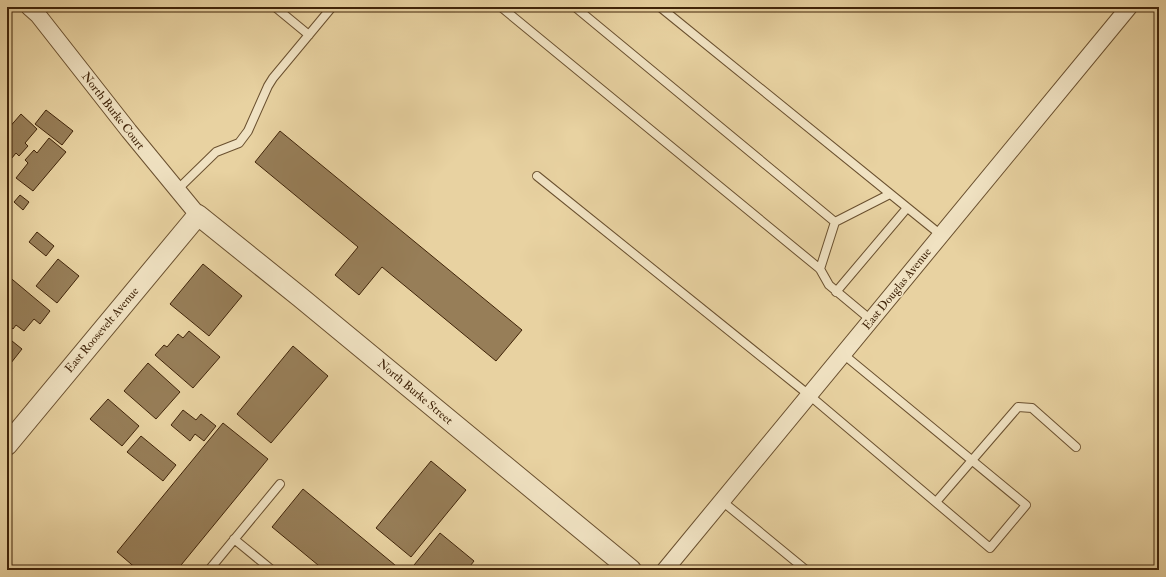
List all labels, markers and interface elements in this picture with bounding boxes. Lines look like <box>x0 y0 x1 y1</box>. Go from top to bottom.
street label: North Burke Court <box>78 69 148 153</box>
street label: East Douglas Avenue <box>859 245 935 333</box>
street label: East Roosevelt Avenue <box>62 284 142 376</box>
street label: North Burke Street <box>374 356 456 428</box>

